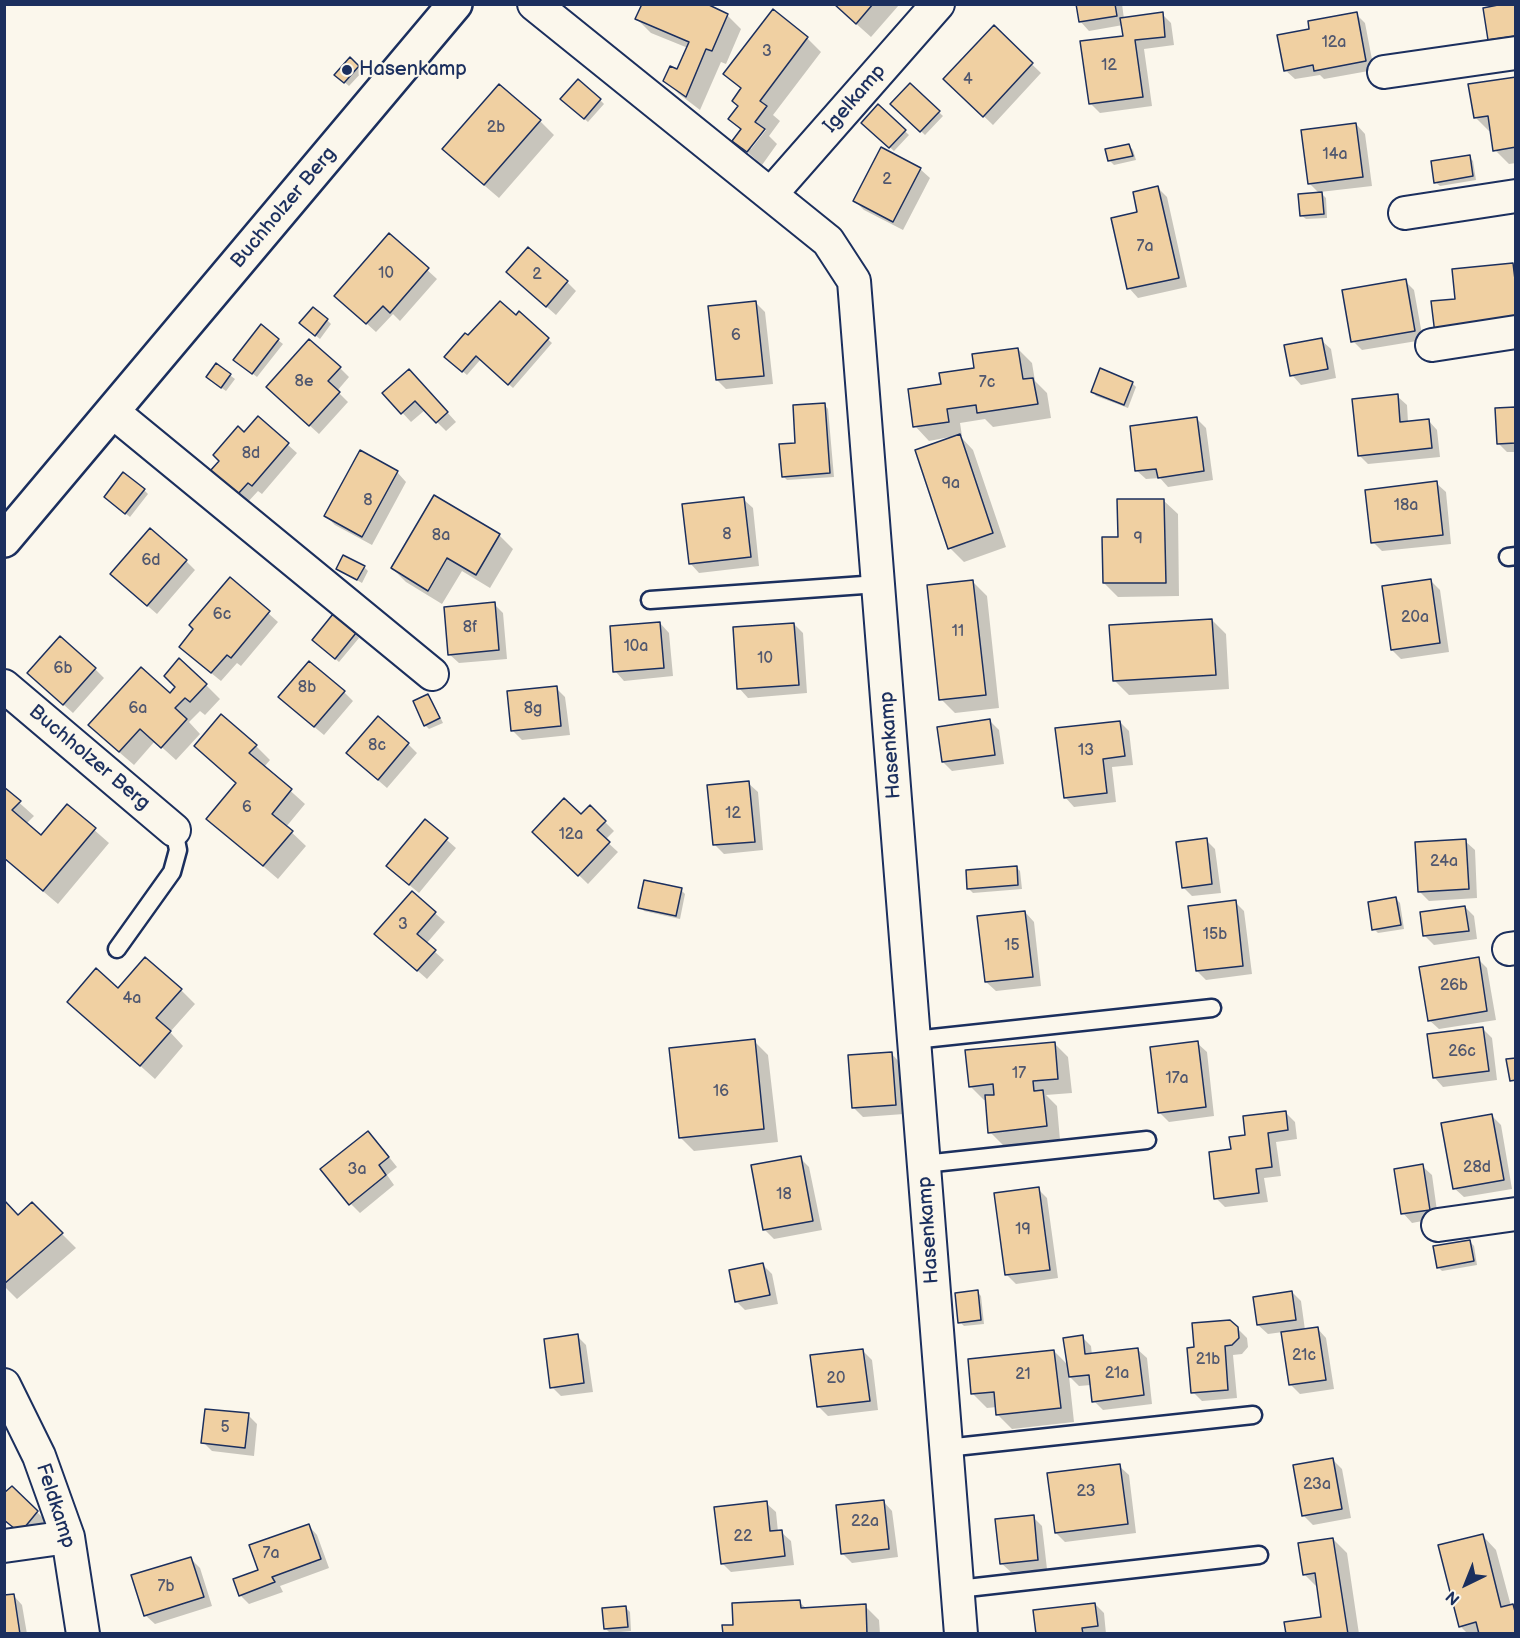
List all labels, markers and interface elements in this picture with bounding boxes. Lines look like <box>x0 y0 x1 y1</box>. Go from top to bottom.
house number: 12a <box>1322 33 1346 53</box>
house number: 3 <box>762 42 772 62</box>
house number: 12 <box>1101 56 1117 76</box>
place label: Hasenkamp <box>359 58 467 82</box>
street label: Igelkamp <box>819 60 891 138</box>
marker: Hasenkamp <box>340 63 354 77</box>
house number: 4 <box>963 70 973 90</box>
house number: 2b <box>487 118 505 138</box>
street label: Buchholzer Berg <box>226 142 342 274</box>
house number: 14a <box>1322 145 1348 165</box>
house number: 2 <box>882 170 892 190</box>
house number: 7a <box>1137 237 1153 257</box>
house number: 10 <box>378 264 394 284</box>
house number: 2 <box>532 265 542 285</box>
house number: 6 <box>731 326 741 346</box>
house number: 8e <box>295 372 313 392</box>
house number: 7c <box>979 373 995 393</box>
house number: 8d <box>242 444 260 464</box>
house number: 9a <box>942 474 960 494</box>
house number: 8 <box>363 491 373 511</box>
house number: 18a <box>1394 496 1418 516</box>
house number: 8 <box>722 525 732 545</box>
house number: 8a <box>432 526 450 546</box>
house number: 9 <box>1133 529 1143 549</box>
house number: 6d <box>142 551 160 571</box>
house number: 6c <box>213 605 231 625</box>
house number: 20a <box>1401 608 1429 628</box>
house number: 8f <box>463 618 477 638</box>
house number: 11 <box>952 622 964 642</box>
house number: 10a <box>624 637 648 657</box>
house number: 10 <box>757 649 773 669</box>
house number: 6b <box>54 659 72 679</box>
house number: 8b <box>298 678 316 698</box>
street label: Hasenkamp <box>875 690 907 800</box>
house number: 6a <box>129 699 147 719</box>
house number: 8g <box>524 699 542 719</box>
street label: Buchholzer Berg <box>23 700 155 816</box>
house number: 8c <box>368 736 386 756</box>
house number: 13 <box>1078 741 1094 761</box>
house number: 6 <box>242 798 252 818</box>
house number: 12 <box>725 804 741 824</box>
house number: 12a <box>559 825 583 845</box>
house number: 24a <box>1430 852 1458 872</box>
house number: 3 <box>398 915 408 935</box>
house number: 15b <box>1203 925 1227 945</box>
house number: 15 <box>1004 936 1020 956</box>
house number: 26b <box>1440 976 1468 996</box>
house number: 4a <box>123 989 141 1009</box>
house number: 26c <box>1448 1042 1476 1062</box>
house number: 17 <box>1012 1064 1026 1084</box>
house number: 17a <box>1165 1069 1189 1089</box>
house number: 16 <box>713 1082 729 1102</box>
house number: 28d <box>1463 1158 1491 1178</box>
house number: 3a <box>348 1160 366 1180</box>
street label: Hasenkamp <box>913 1175 945 1285</box>
house number: 18 <box>776 1185 792 1205</box>
house number: 19 <box>1015 1220 1031 1240</box>
house number: 21c <box>1292 1346 1316 1366</box>
house number: 21b <box>1196 1350 1220 1370</box>
house number: 21a <box>1105 1364 1129 1384</box>
house number: 21 <box>1015 1365 1031 1385</box>
house number: 20 <box>827 1369 845 1389</box>
house number: 5 <box>220 1418 230 1438</box>
street label: Feldkamp <box>30 1461 80 1551</box>
house number: 23a <box>1303 1475 1331 1495</box>
house number: 23 <box>1077 1482 1095 1502</box>
house number: 22a <box>851 1512 879 1532</box>
house number: 22 <box>734 1527 752 1547</box>
house number: 7a <box>263 1544 279 1564</box>
north arrow <box>1436 1554 1496 1614</box>
house number: 7b <box>158 1577 174 1597</box>
text: N <box>1443 1586 1464 1609</box>

